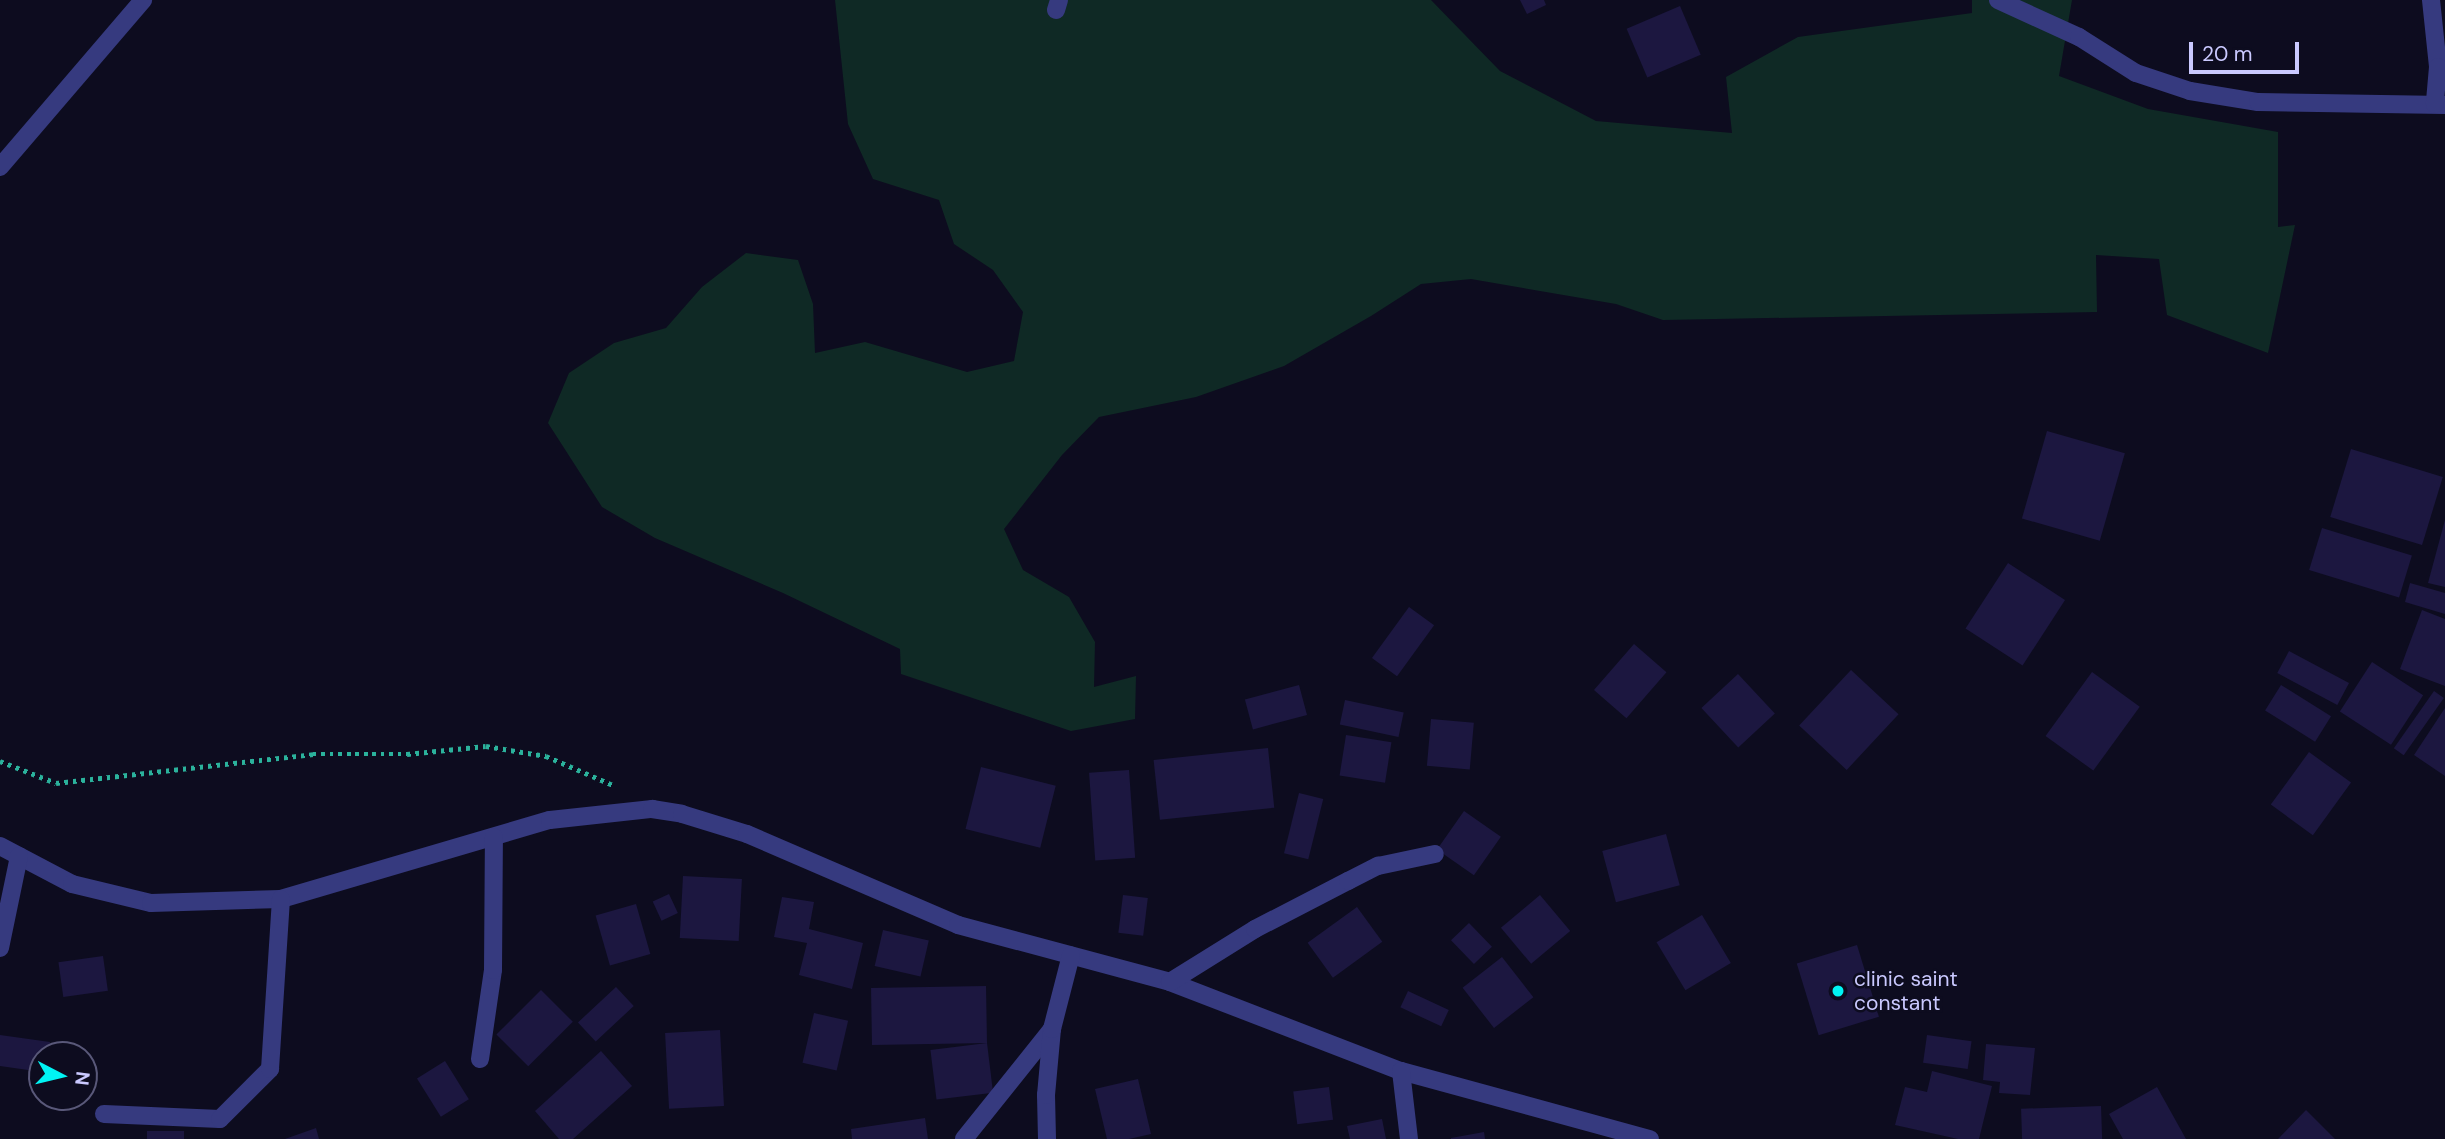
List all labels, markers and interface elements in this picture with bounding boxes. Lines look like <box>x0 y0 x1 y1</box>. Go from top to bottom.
scale bar <box>2193 28 2303 72</box>
text: 20 m <box>2202 40 2253 68</box>
place label: clinic saint constant <box>1854 966 1958 1016</box>
marker: clinic saint constant <box>1828 981 1848 1001</box>
north arrow <box>28 1041 98 1111</box>
text: N <box>69 1070 96 1087</box>

